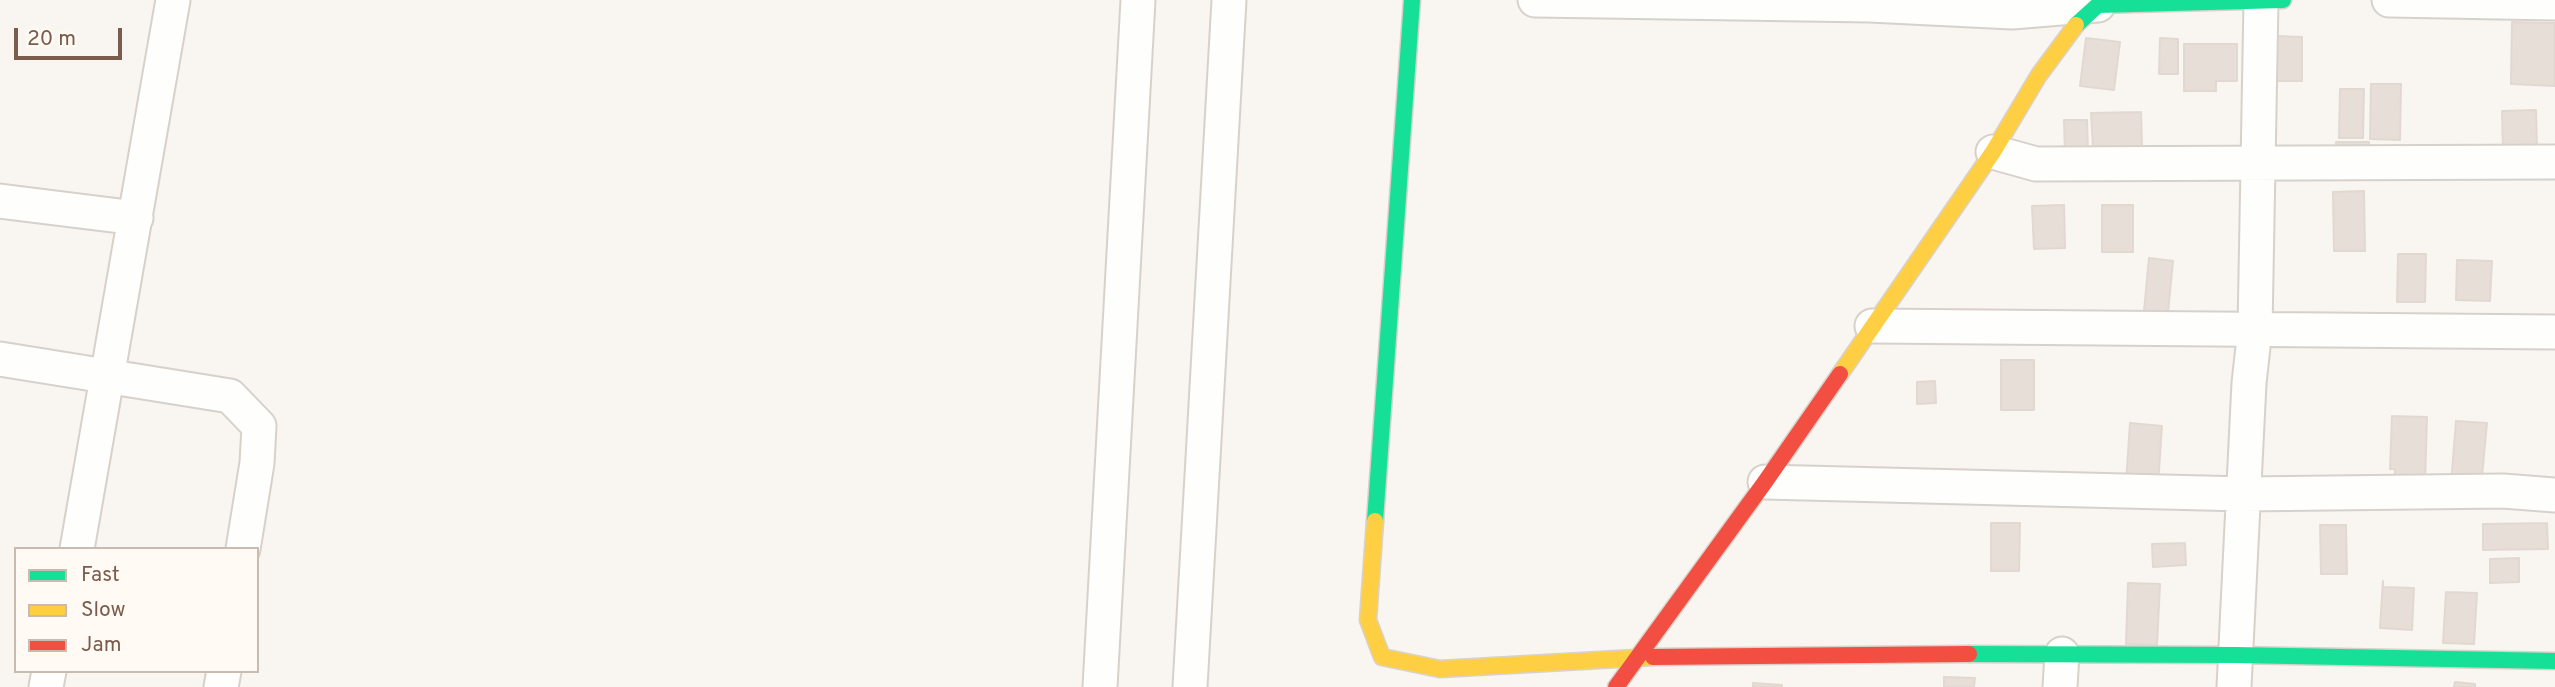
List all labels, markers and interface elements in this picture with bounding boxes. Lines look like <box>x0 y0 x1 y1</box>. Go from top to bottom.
scale bar <box>18 14 126 58</box>
text: 20 m <box>27 26 76 53</box>
legend <box>14 547 259 673</box>
text: Fast <box>81 562 120 589</box>
text: Slow <box>81 597 126 624</box>
text: Jam <box>81 632 122 659</box>

